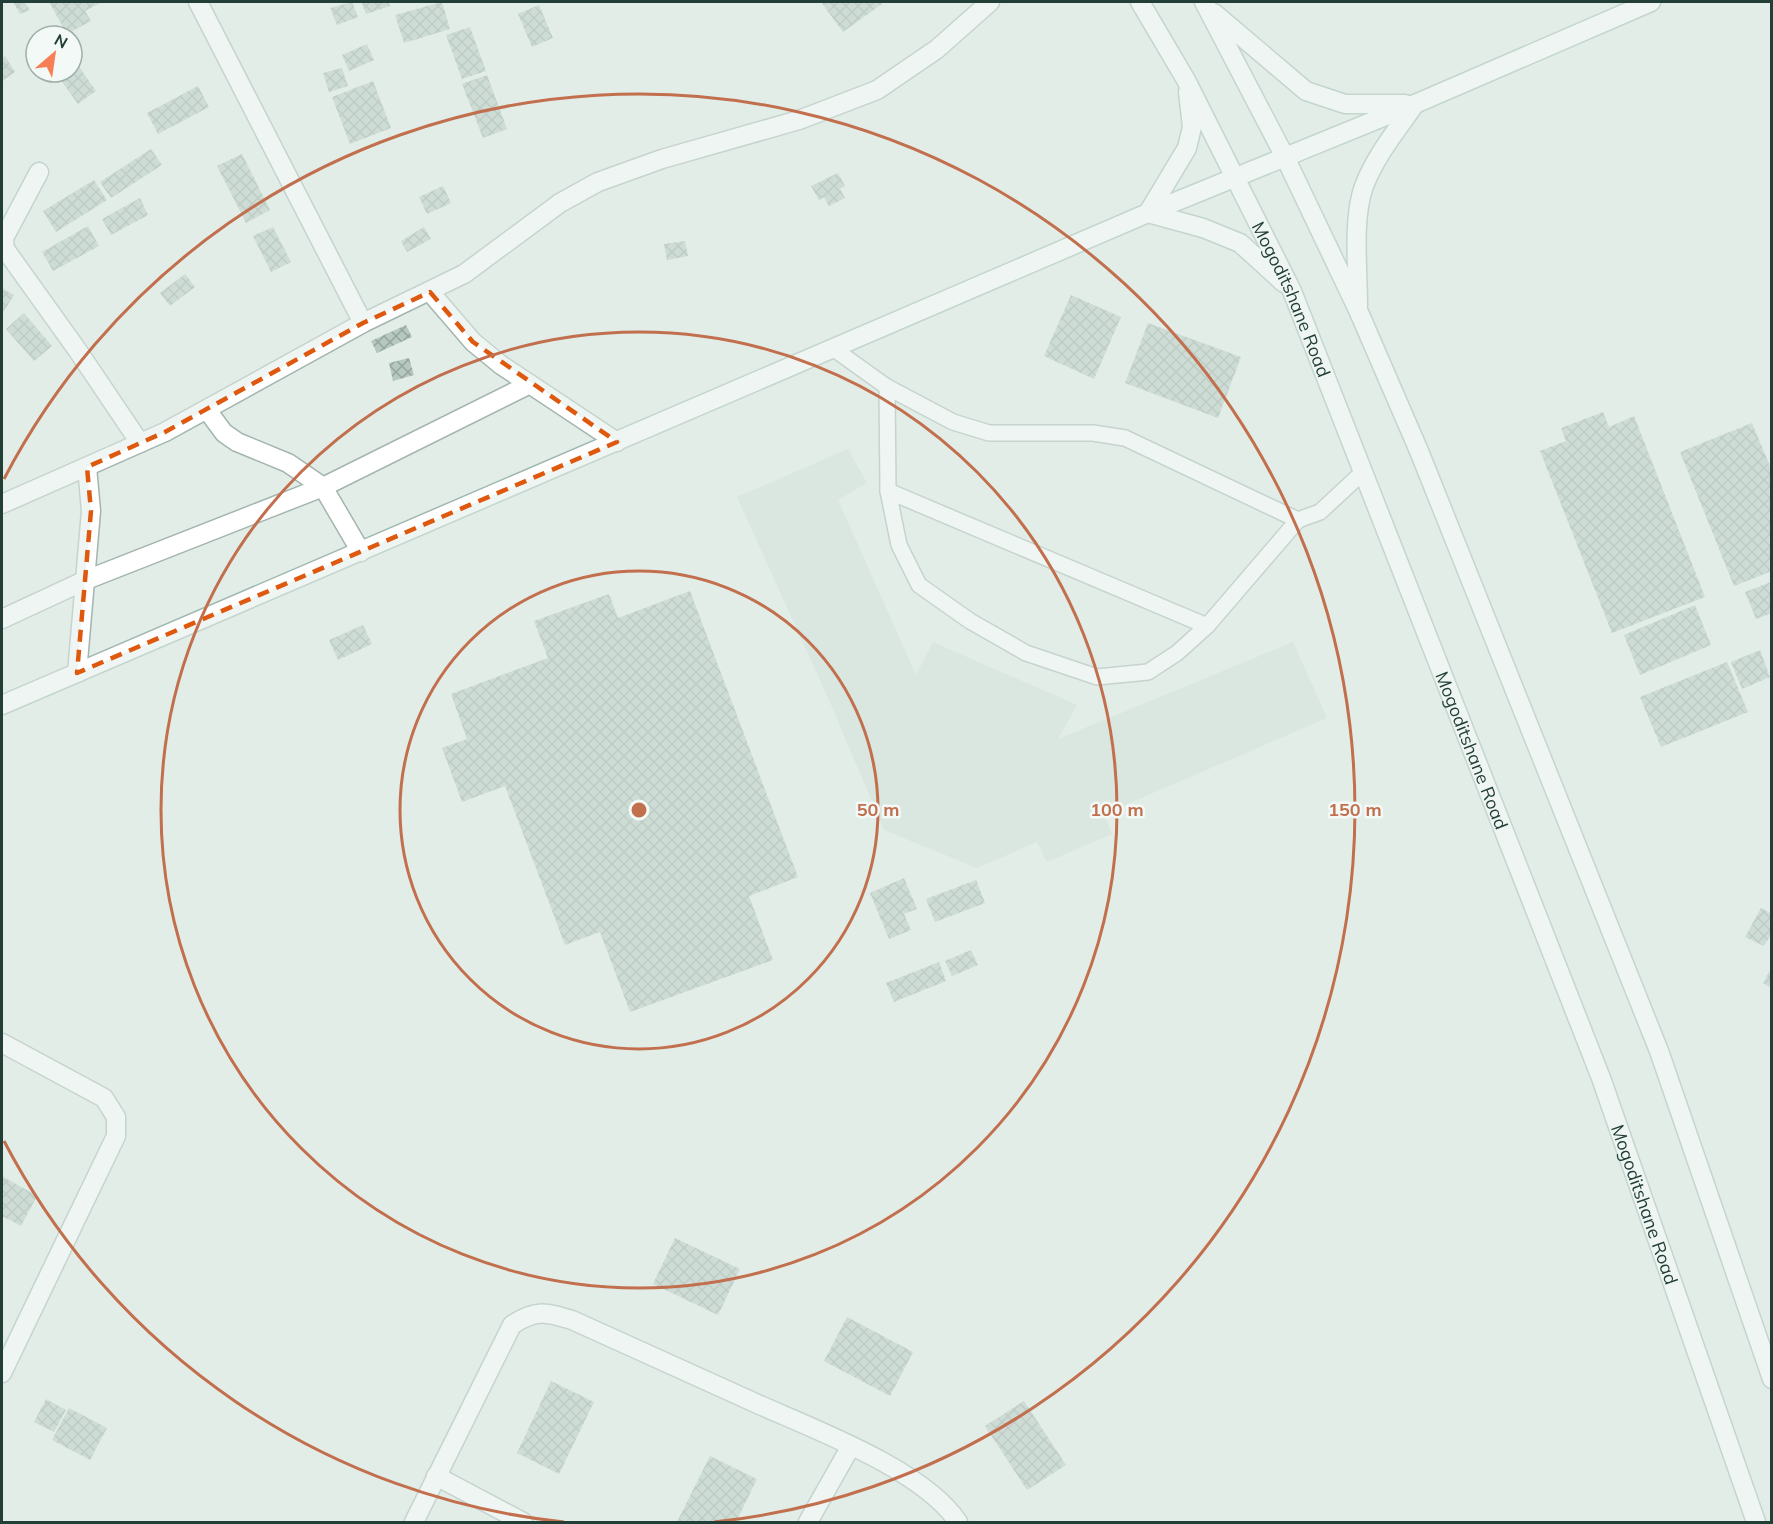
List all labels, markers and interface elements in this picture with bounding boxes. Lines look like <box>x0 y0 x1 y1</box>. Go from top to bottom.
north arrow <box>24 24 84 84</box>
text: N <box>51 29 71 53</box>
street label: Mogoditshane Road <box>1247 217 1336 380</box>
street label: Mogoditshane Road <box>1431 668 1514 833</box>
text: 50 m <box>857 798 899 821</box>
text: 100 m <box>1090 798 1144 821</box>
text: 150 m <box>1328 798 1382 821</box>
centre of rings <box>629 800 649 820</box>
street label: Mogoditshane Road <box>1607 1121 1684 1287</box>

